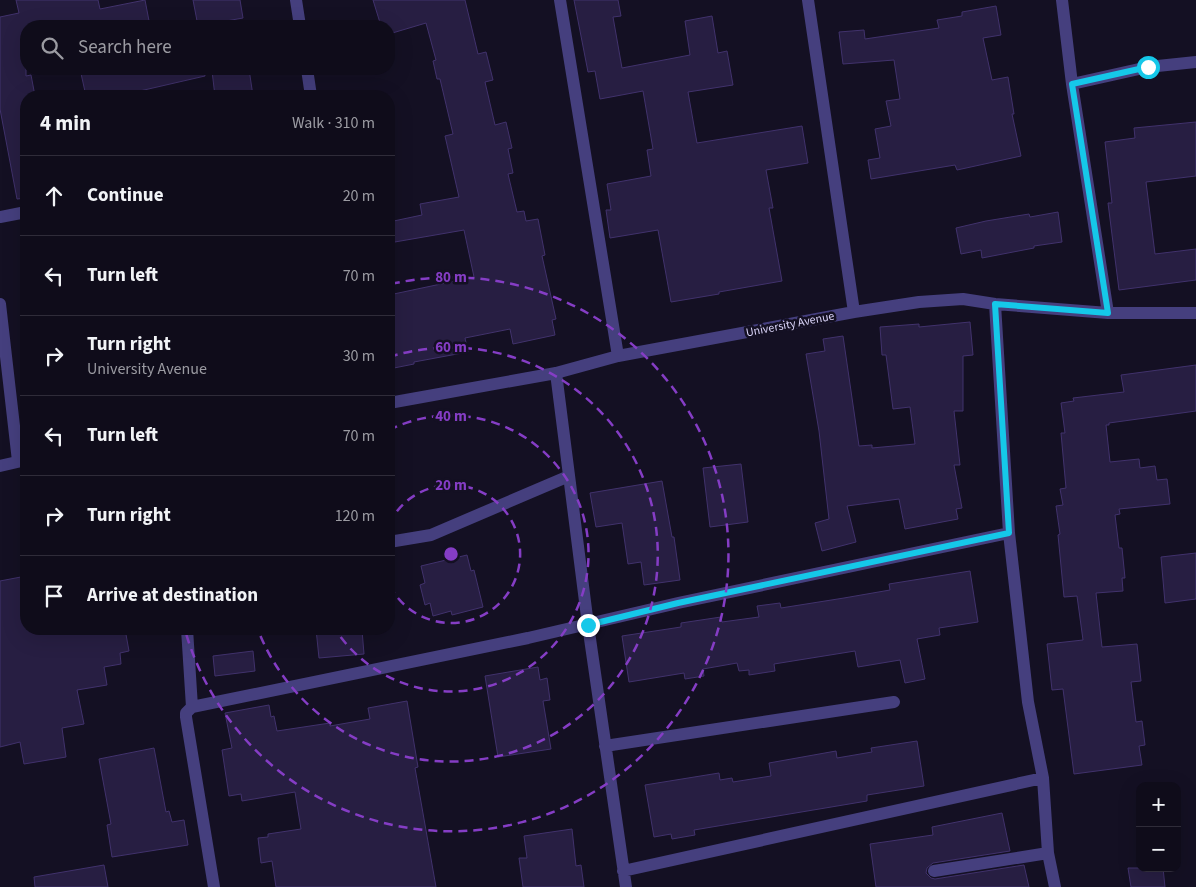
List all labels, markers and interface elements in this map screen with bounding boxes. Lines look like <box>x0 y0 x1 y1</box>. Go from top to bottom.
search box <box>20 20 395 75</box>
icon: search <box>38 34 66 62</box>
text: Search here <box>78 34 172 61</box>
route start <box>1137 56 1160 79</box>
text: 4 min <box>40 108 91 138</box>
text: Walk · 310 m <box>292 112 375 134</box>
icon: ahead <box>40 182 68 210</box>
text: Continue <box>87 182 164 209</box>
text: 20 m <box>343 185 375 207</box>
icon: left <box>40 262 68 290</box>
text: Turn left <box>87 262 158 289</box>
text: 70 m <box>343 265 375 287</box>
text: 80 m <box>435 267 467 288</box>
street label: University Avenue <box>744 308 836 341</box>
text: Turn right <box>87 331 171 358</box>
text: 60 m <box>435 337 467 358</box>
icon: right <box>40 342 68 370</box>
text: 30 m <box>343 345 375 367</box>
text: University Avenue <box>87 358 207 380</box>
text: 40 m <box>435 406 467 427</box>
icon: left <box>40 422 68 450</box>
text: Turn left <box>87 422 158 449</box>
text: 70 m <box>343 425 375 447</box>
text: 20 m <box>435 475 467 496</box>
icon: right <box>40 502 68 530</box>
text: Turn right <box>87 502 171 529</box>
text: 120 m <box>335 505 375 527</box>
centre of rings <box>442 545 460 563</box>
icon: arrive <box>40 582 68 610</box>
text: Arrive at destination <box>87 582 258 609</box>
route end <box>577 614 600 637</box>
map controls <box>1136 782 1181 872</box>
button: + <box>1136 782 1181 827</box>
button: − <box>1136 827 1181 872</box>

